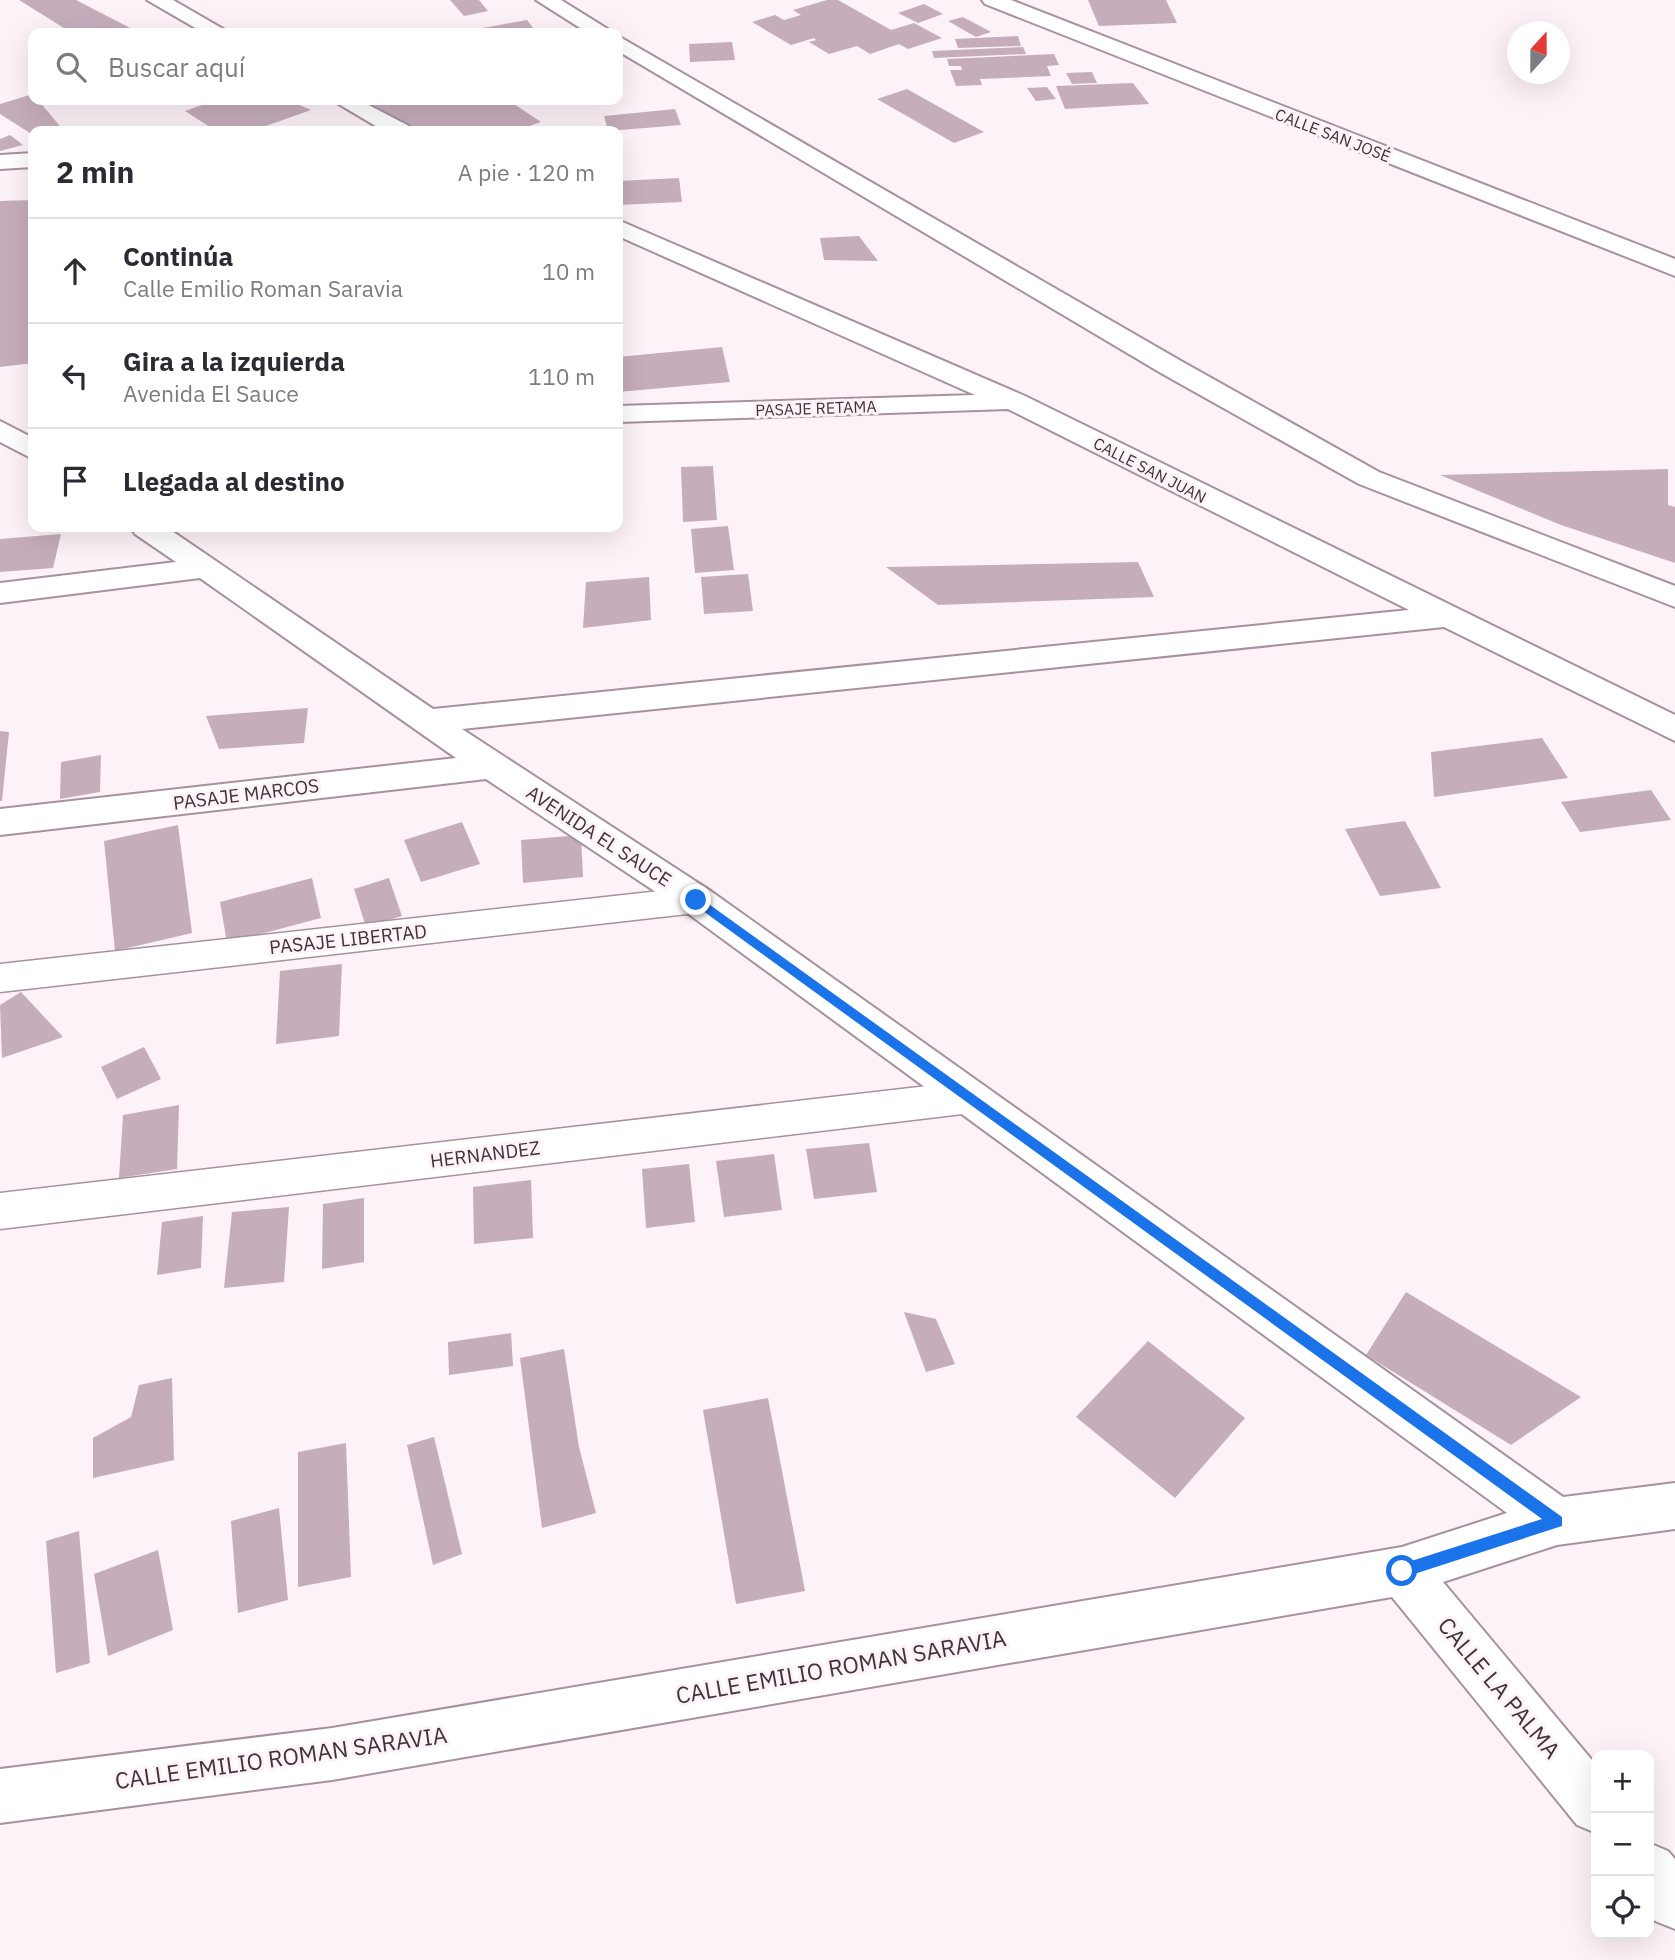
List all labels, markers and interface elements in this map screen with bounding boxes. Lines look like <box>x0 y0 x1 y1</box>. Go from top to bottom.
north arrow <box>1507 21 1570 84</box>
search box <box>28 28 623 105</box>
icon: search <box>52 48 90 86</box>
text: Buscar aquí <box>108 50 245 84</box>
street label: CALLE SAN JOSÉ <box>1272 103 1394 166</box>
text: 2 min <box>56 152 134 191</box>
text: A pie · 120 m <box>458 157 595 187</box>
text: Continúa <box>123 239 233 273</box>
icon: ahead <box>56 252 94 290</box>
text: 10 m <box>542 256 595 286</box>
text: Calle Emilio Roman Saravia <box>123 273 403 303</box>
text: Gira a la izquierda <box>123 344 345 378</box>
icon: left <box>56 357 94 395</box>
text: 110 m <box>528 361 595 391</box>
text: Avenida El Sauce <box>123 378 299 408</box>
street label: PASAJE RETAMA <box>755 396 877 420</box>
street label: CALLE SAN JUAN <box>1090 433 1210 507</box>
icon: arrive <box>56 462 94 500</box>
text: Llegada al destino <box>123 464 345 498</box>
street label: PASAJE MARCOS <box>172 773 320 815</box>
street label: AVENIDA EL SAUCE <box>522 780 676 892</box>
route end <box>680 884 711 915</box>
street label: PASAJE LIBERTAD <box>268 919 428 959</box>
street label: HERNANDEZ <box>429 1135 541 1173</box>
route start <box>1386 1555 1417 1586</box>
street label: CALLE LA PALMA <box>1432 1610 1568 1764</box>
street label: CALLE EMILIO ROMAN SARAVIA <box>673 1622 1009 1710</box>
street label: CALLE EMILIO ROMAN SARAVIA <box>113 1719 449 1795</box>
map controls <box>1591 1750 1654 1939</box>
button: + <box>1591 1750 1654 1813</box>
button: − <box>1591 1813 1654 1876</box>
button: locate <box>1591 1876 1654 1939</box>

